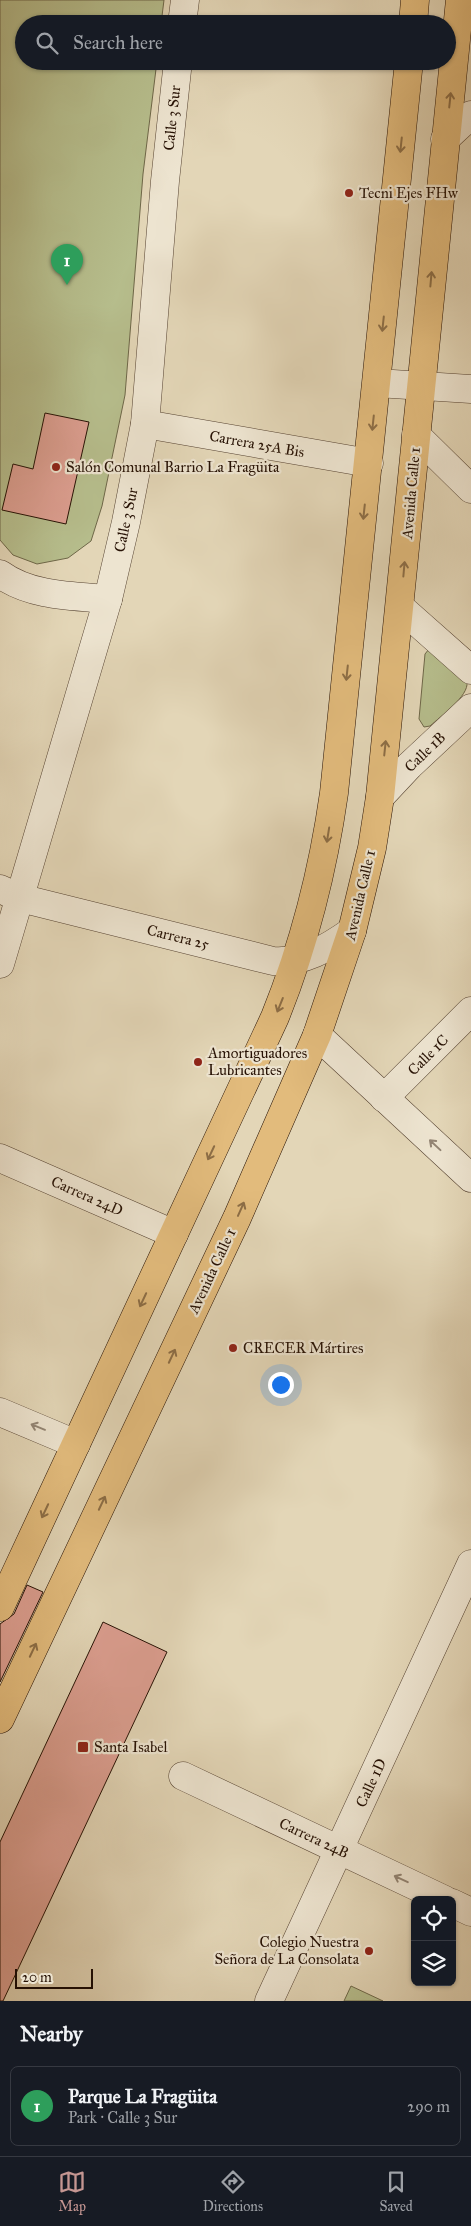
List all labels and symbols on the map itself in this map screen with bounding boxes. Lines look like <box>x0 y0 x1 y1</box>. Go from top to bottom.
street label: Calle 3 Sur <box>160 84 184 152</box>
one-way arrow <box>445 92 454 108</box>
one-way arrow <box>396 136 406 152</box>
place label: Tecni Ejes FHw <box>359 184 458 202</box>
marker: Tecni Ejes FHw <box>343 187 355 199</box>
pin: 1 <box>51 244 83 285</box>
one-way arrow <box>427 271 436 287</box>
one-way arrow <box>378 315 388 331</box>
one-way arrow <box>368 415 378 431</box>
street label: Carrera 25A Bis <box>208 427 306 461</box>
street label: Avenida Calle 1 <box>398 446 424 541</box>
place label: Salón Comunal Barrio La Fragüita <box>66 458 280 476</box>
marker: Salón Comunal Barrio La Fragüita <box>50 461 62 473</box>
street label: Calle 3 Sur <box>110 486 142 554</box>
one-way arrow <box>359 503 369 519</box>
one-way arrow <box>399 561 408 577</box>
one-way arrow <box>342 665 352 681</box>
street label: Calle 1B <box>401 728 449 776</box>
one-way arrow <box>380 740 390 756</box>
one-way arrow <box>323 826 333 842</box>
street label: Avenida Calle 1 <box>341 848 379 943</box>
street label: Carrera 25 <box>145 921 211 953</box>
one-way arrow <box>274 997 284 1012</box>
street label: Calle 1C <box>404 1031 452 1079</box>
place label: Amortiguadores Lubricantes <box>207 1044 307 1079</box>
marker: Amortiguadores Lubricantes <box>192 1056 204 1068</box>
one-way arrow <box>429 1139 442 1151</box>
one-way arrow <box>206 1145 216 1160</box>
street label: Carrera 24D <box>48 1172 126 1220</box>
one-way arrow <box>236 1202 246 1217</box>
street label: Avenida Calle 1 <box>184 1225 240 1317</box>
one-way arrow <box>138 1292 147 1307</box>
place label: CRECER Mártires <box>243 1339 363 1357</box>
marker: CRECER Mártires <box>227 1342 239 1354</box>
one-way arrow <box>167 1349 177 1364</box>
your location <box>268 1372 294 1398</box>
one-way arrow <box>31 1422 46 1432</box>
one-way arrow <box>98 1496 107 1511</box>
one-way arrow <box>40 1503 49 1518</box>
one-way arrow <box>28 1643 38 1658</box>
place label: Santa Isabel <box>94 1738 169 1756</box>
marker: Santa Isabel <box>76 1740 90 1754</box>
street label: Calle 1D <box>352 1756 390 1810</box>
street label: Carrera 24B <box>276 1814 352 1862</box>
one-way arrow <box>394 1874 409 1883</box>
place label: Colegio Nuestra Señora de La Consolata <box>214 1933 360 1968</box>
marker: Colegio Nuestra Señora de La Consolata <box>363 1945 375 1957</box>
scale bar <box>15 1966 92 1989</box>

